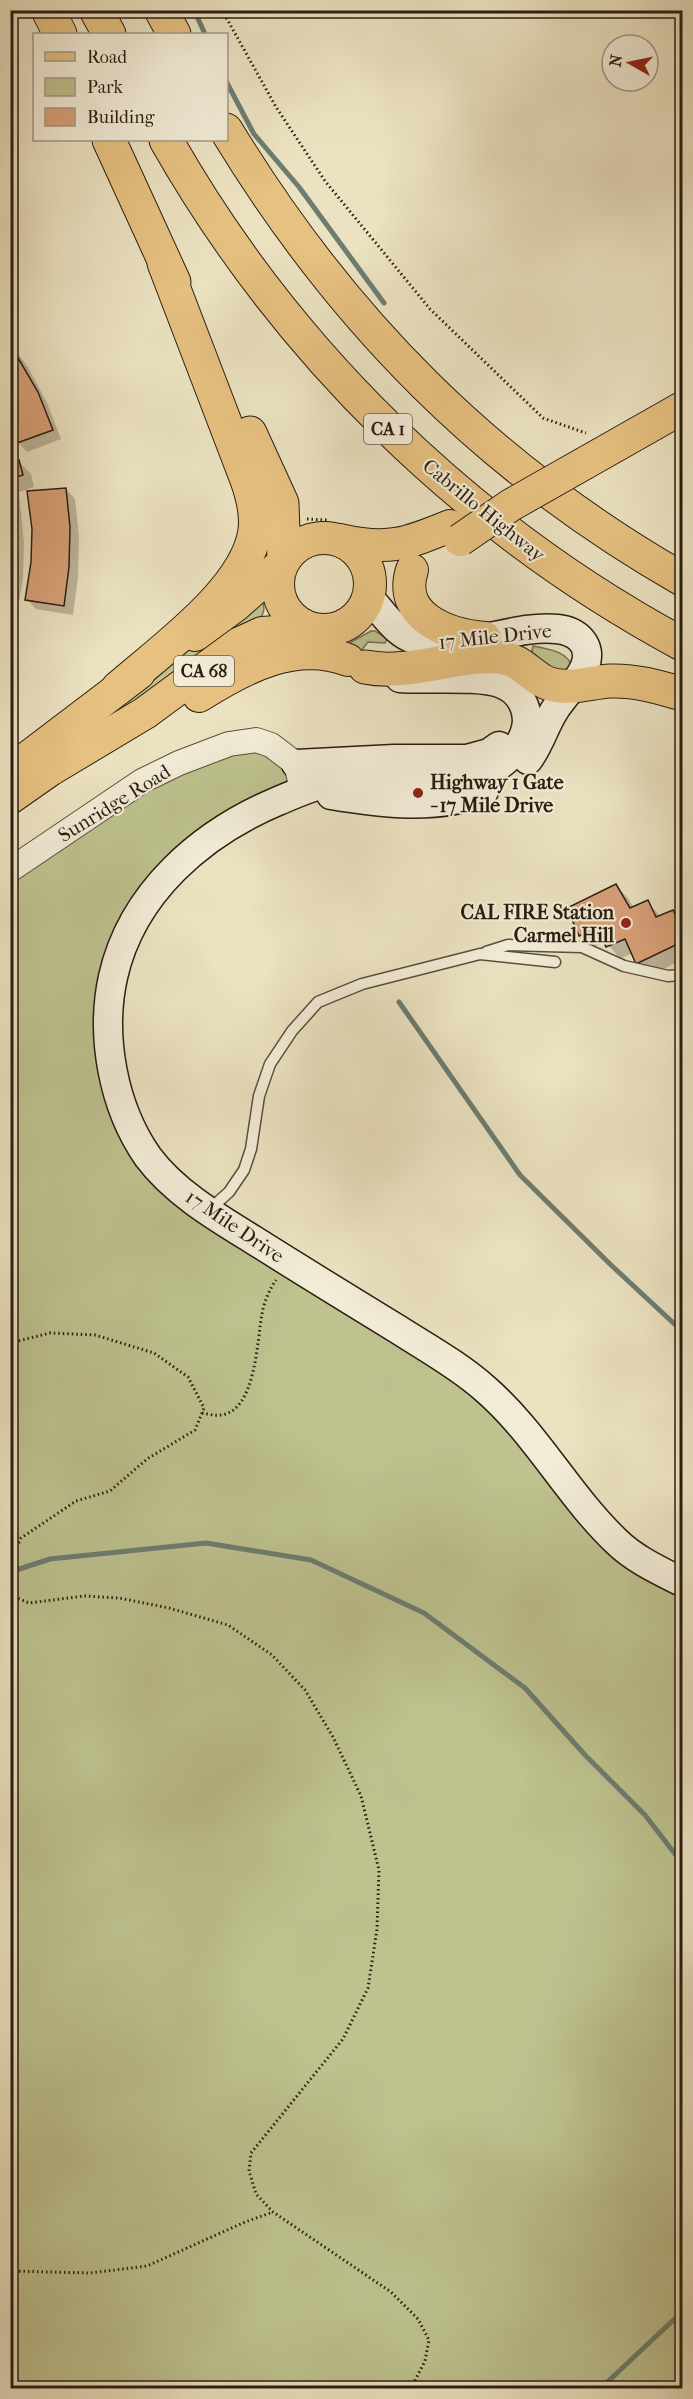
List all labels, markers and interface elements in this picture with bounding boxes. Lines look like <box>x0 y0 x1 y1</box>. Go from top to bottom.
legend <box>33 33 228 141</box>
north arrow <box>600 33 660 93</box>
text: Road <box>87 47 127 68</box>
text: N <box>605 52 626 68</box>
text: Park <box>87 77 124 98</box>
text: Building <box>87 107 155 128</box>
road number: CA 1 <box>364 414 412 444</box>
street label: Cabrillo Highway <box>418 454 550 567</box>
street label: 17 Mile Drive <box>437 619 553 654</box>
road number: CA 68 <box>174 656 234 686</box>
street label: Sunridge Road <box>54 759 175 847</box>
place label: Highway 1 Gate - 17 Mile Drive <box>430 771 564 817</box>
marker: Highway 1 Gate - 17 Mile Drive <box>411 786 425 800</box>
place label: CAL FIRE Station Carmel Hill <box>461 901 614 947</box>
marker: CAL FIRE Station Carmel Hill <box>619 916 633 930</box>
street label: 17 Mile Drive <box>181 1185 288 1268</box>

